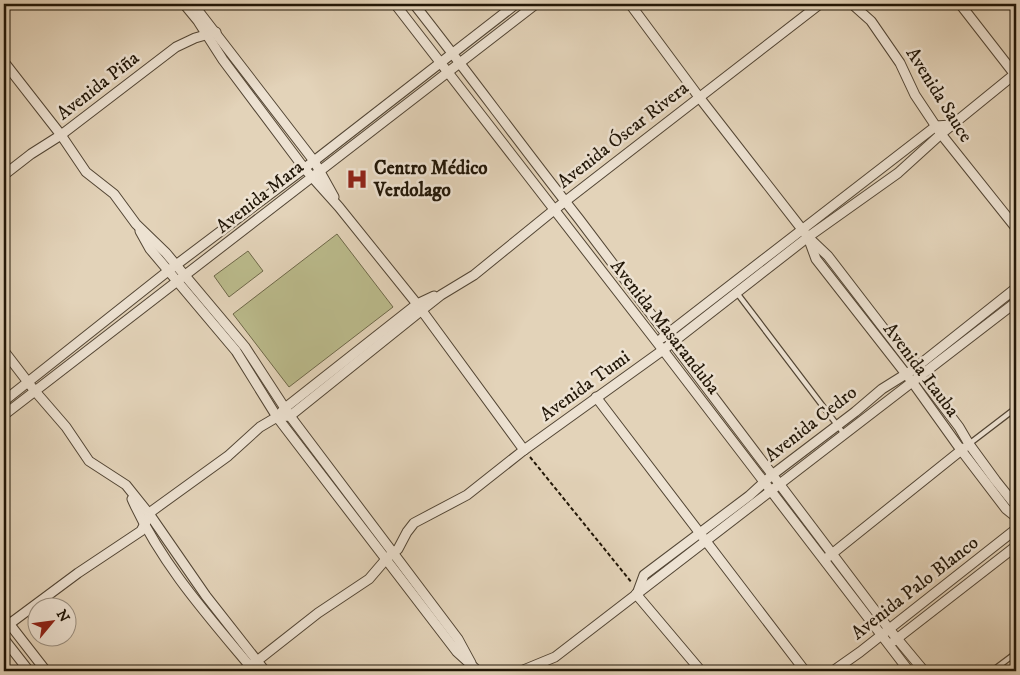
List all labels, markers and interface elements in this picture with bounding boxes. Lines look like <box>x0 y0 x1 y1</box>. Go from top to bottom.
street label: Avenida Sauce <box>901 43 977 147</box>
street label: Avenida Piña <box>52 47 144 125</box>
street label: Avenida Óscar Rivera <box>551 75 693 193</box>
street label: Avenida Mara <box>212 156 308 238</box>
place label: Centro Médico Verdolago <box>373 157 488 202</box>
hospital icon: Centro Médico Verdolago <box>344 166 370 192</box>
street label: Avenida Masaranduba <box>605 255 725 399</box>
street label: Avenida Itauba <box>878 318 964 422</box>
street label: Avenida Tumi <box>535 346 635 426</box>
street label: Avenida Cedro <box>760 381 862 467</box>
street label: Avenida Palo Blanco <box>847 531 983 645</box>
north arrow <box>28 598 78 648</box>
text: N <box>52 607 73 626</box>

